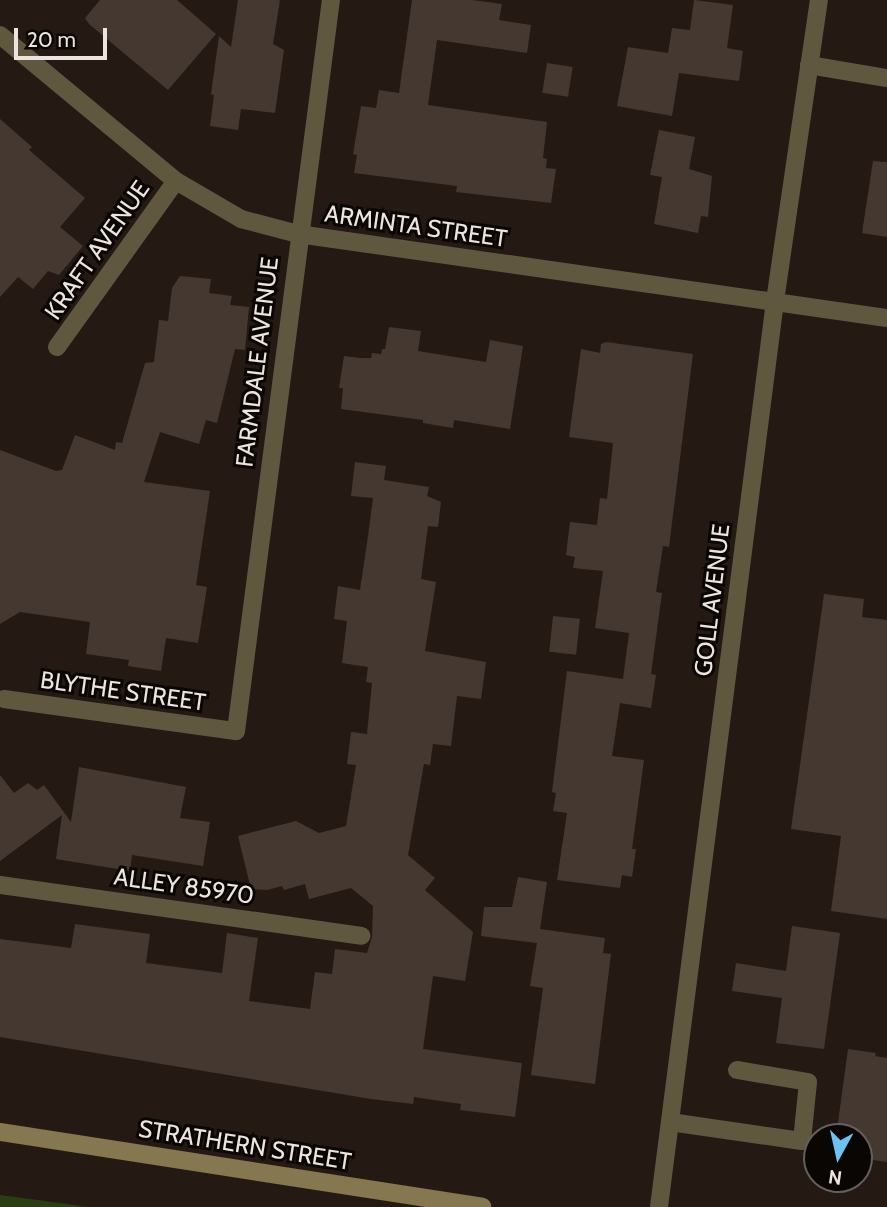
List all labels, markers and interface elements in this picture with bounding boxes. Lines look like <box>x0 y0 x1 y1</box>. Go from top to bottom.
scale bar <box>18 14 110 58</box>
text: 20 m <box>27 27 76 52</box>
street label: KRAFT AVENUE <box>39 175 155 325</box>
street label: ARMINTA STREET <box>323 199 509 253</box>
street label: FARMDALE AVENUE <box>230 255 284 469</box>
street label: GOLL AVENUE <box>688 522 736 678</box>
street label: BLYTHE STREET <box>38 665 208 717</box>
street label: ALLEY 85970 <box>112 862 256 910</box>
street label: STRATHERN STREET <box>136 1114 354 1176</box>
north arrow <box>803 1123 873 1193</box>
text: N <box>827 1165 844 1190</box>

